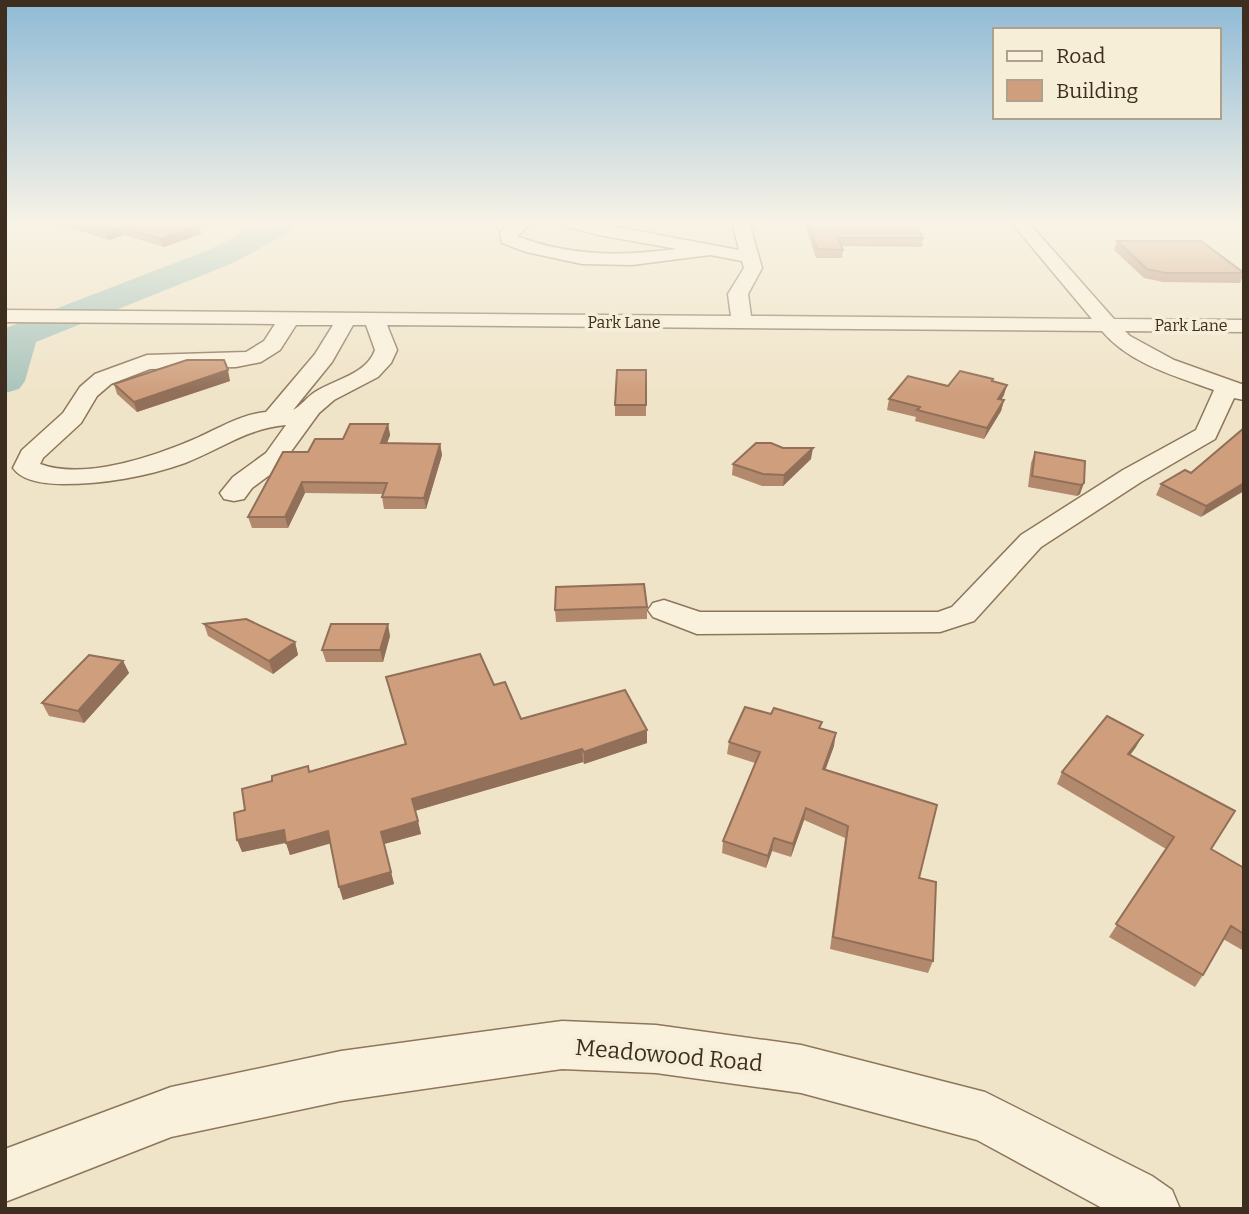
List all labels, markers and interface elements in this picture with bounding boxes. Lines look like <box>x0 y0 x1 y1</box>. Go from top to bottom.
legend <box>993 28 1221 119</box>
text: Road <box>1056 43 1105 69</box>
text: Building <box>1056 78 1139 104</box>
street label: Park Lane <box>587 313 661 332</box>
street label: Park Lane <box>1154 316 1228 335</box>
street label: Meadowood Road <box>574 1033 764 1077</box>

